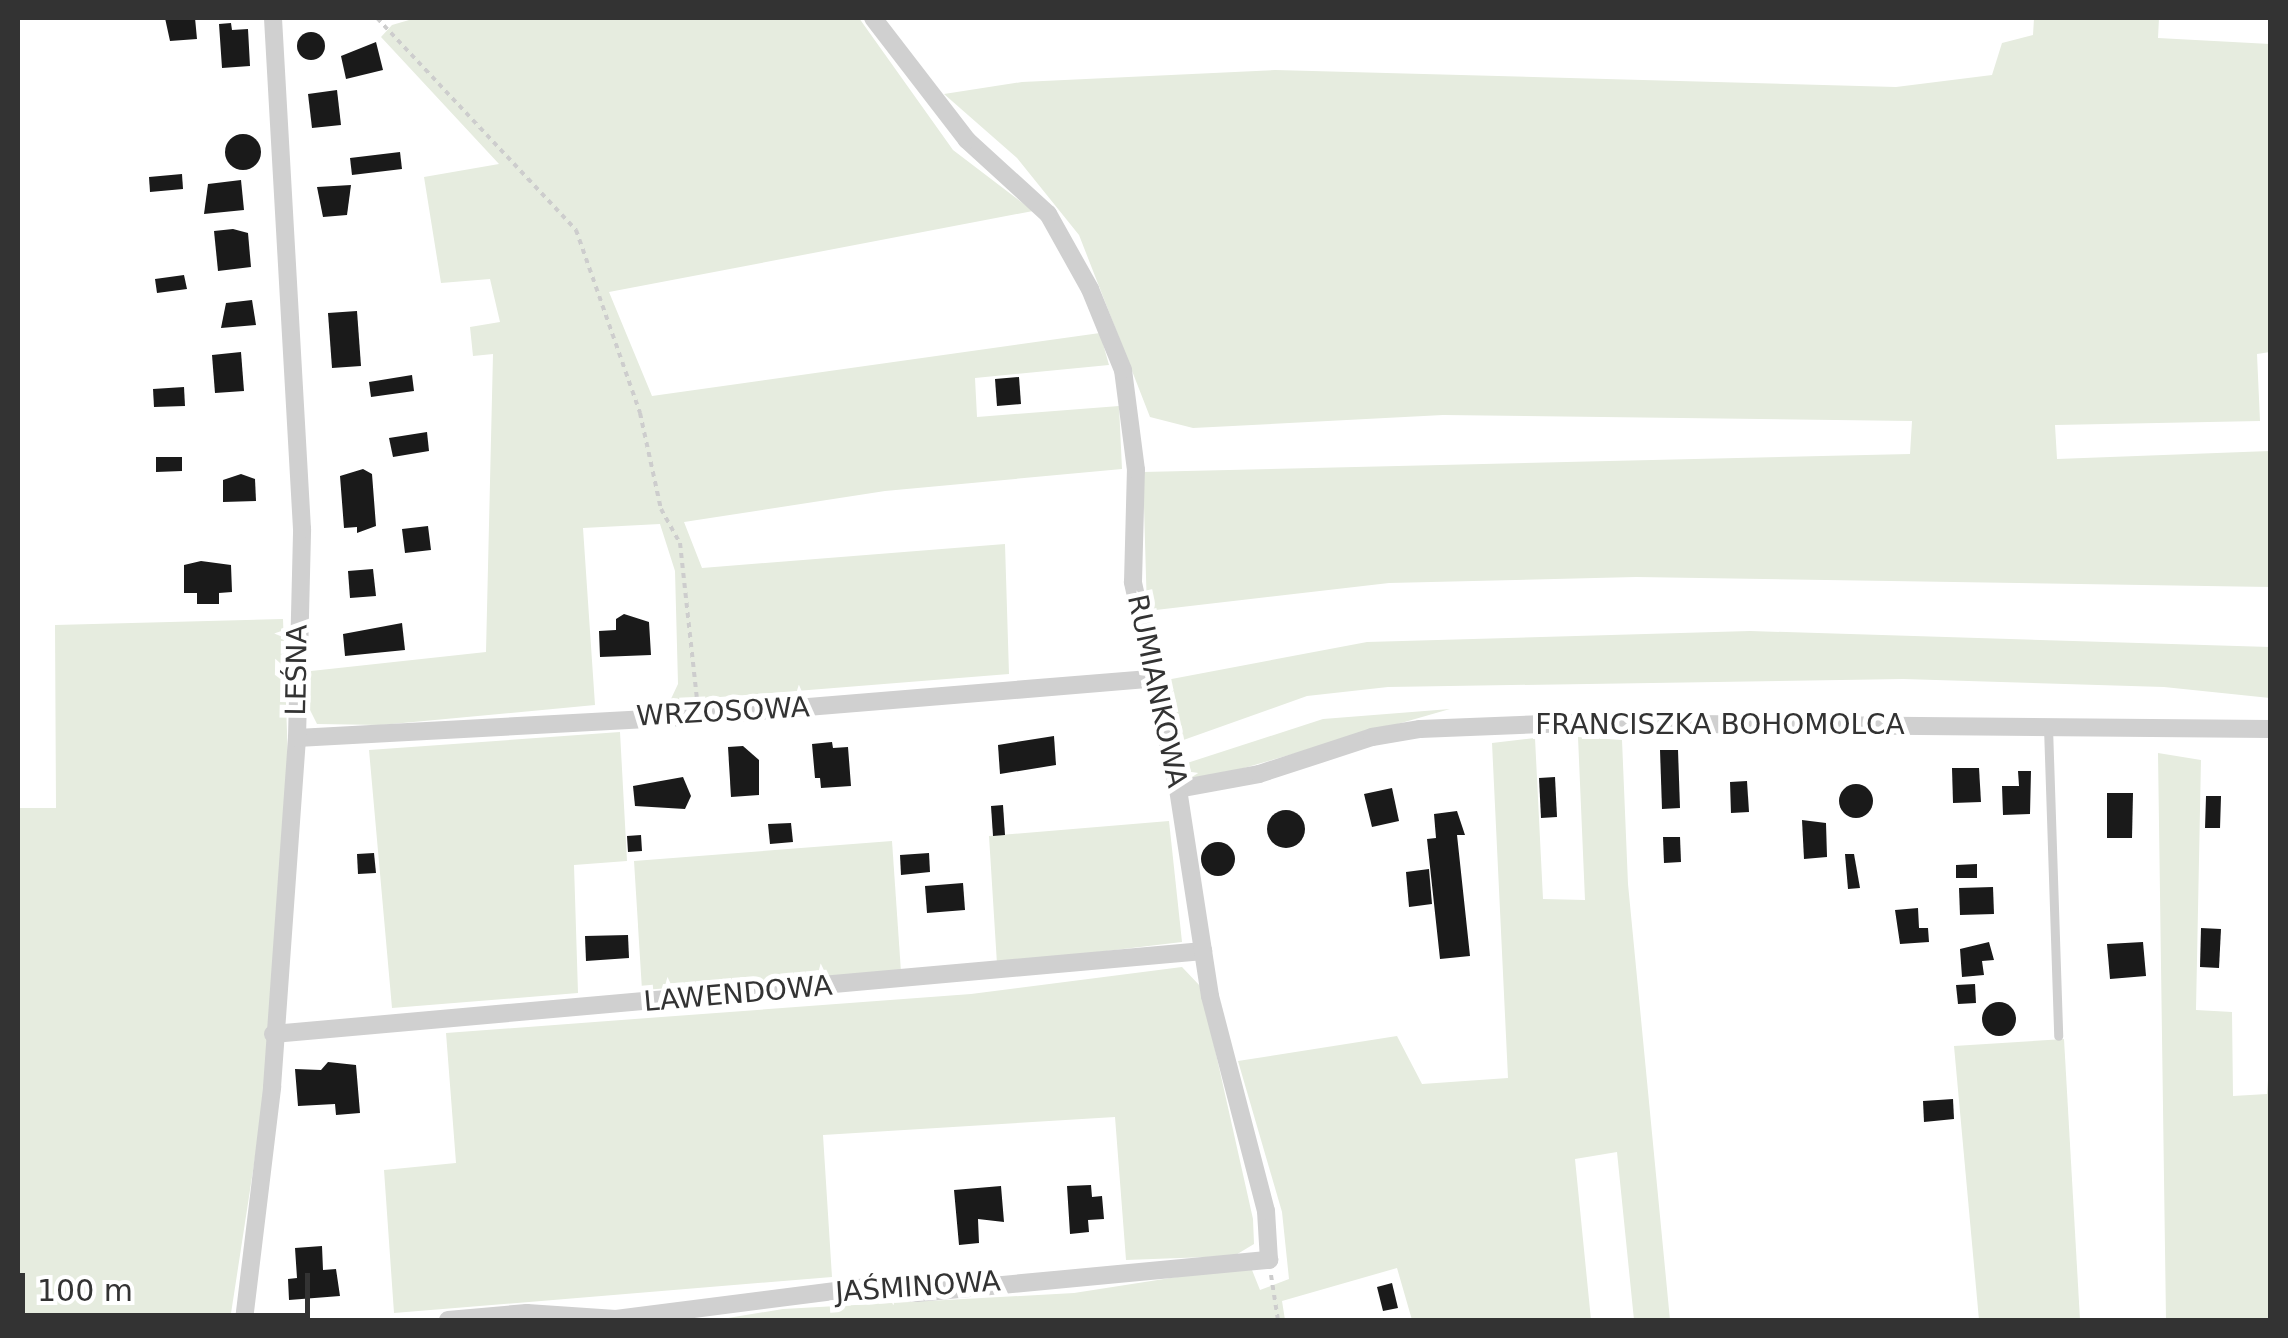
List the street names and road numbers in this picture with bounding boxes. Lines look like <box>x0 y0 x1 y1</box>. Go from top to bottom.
street label: RUMIANKOWA <box>1120 591 1194 791</box>
street label: LEŚNA <box>279 624 315 716</box>
street label: WRZOSOWA <box>635 691 811 733</box>
street label: FRANCISZKA BOHOMOLCA <box>1535 708 1905 742</box>
street label: LAWENDOWA <box>642 969 834 1019</box>
street label: JAŚMINOWA <box>834 1264 1002 1310</box>

